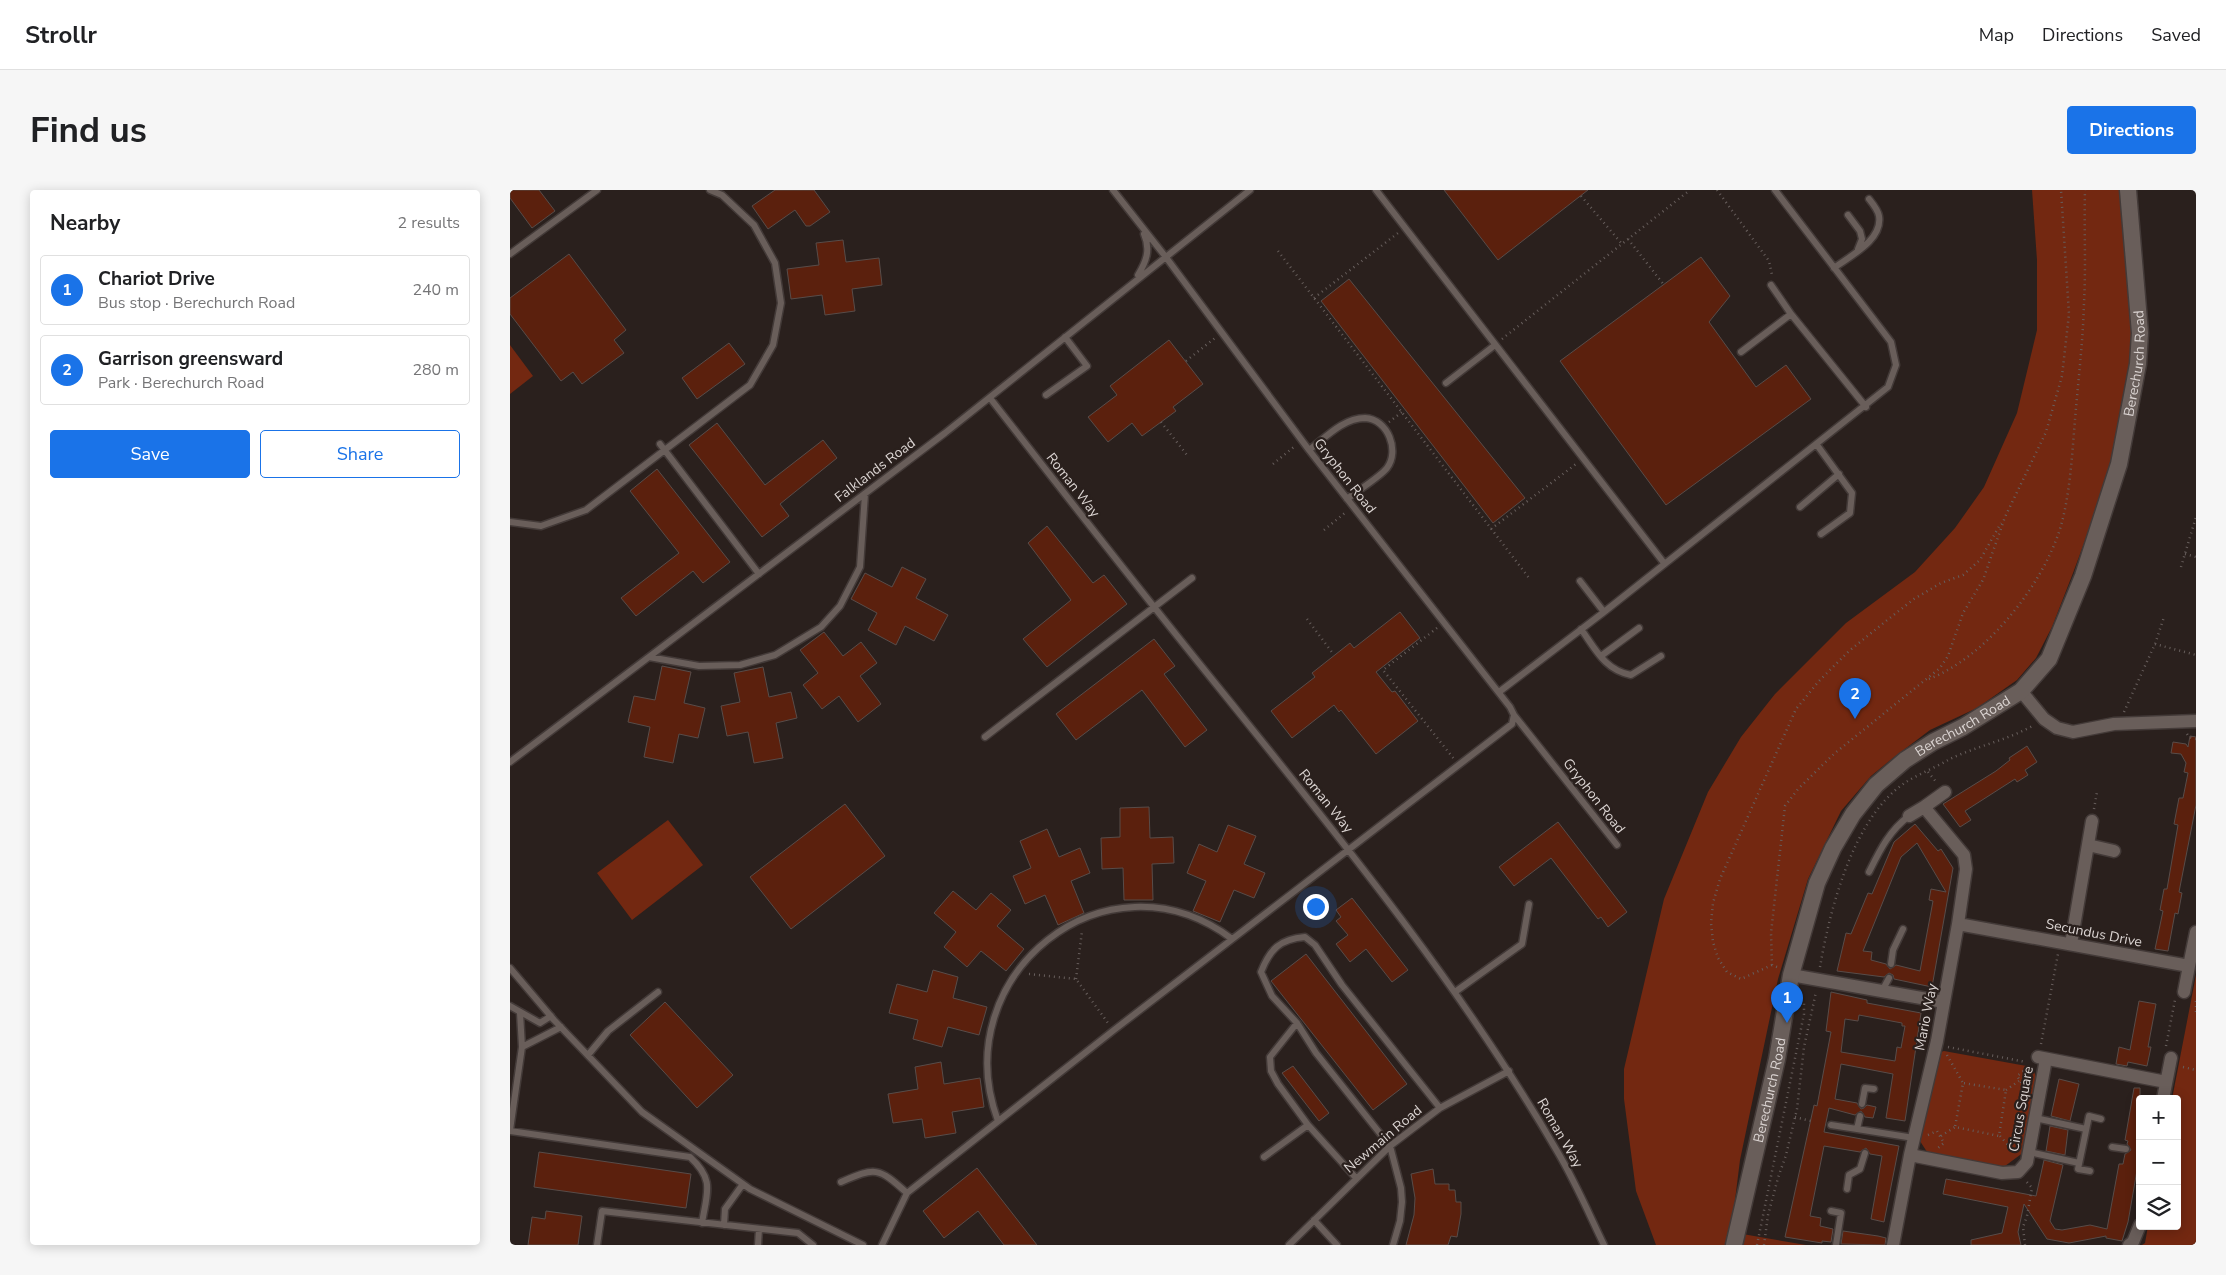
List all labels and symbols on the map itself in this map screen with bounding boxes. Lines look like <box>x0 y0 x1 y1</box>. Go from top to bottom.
street label: Berechurch Road <box>2119 309 2150 418</box>
street label: Falklands Road <box>831 433 919 507</box>
street label: Gryphon Road <box>1310 434 1380 518</box>
street label: Roman Way <box>1042 449 1105 522</box>
pin: 2 <box>1839 678 1871 719</box>
street label: Berechurch Road <box>1911 691 2014 761</box>
street label: Gryphon Road <box>1559 754 1629 838</box>
street label: Roman Way <box>1294 765 1358 838</box>
your location <box>1303 894 1329 920</box>
street label: Secundus Drive <box>2044 914 2144 952</box>
street label: Mario Way <box>1910 981 1942 1052</box>
pin: 1 <box>1771 982 1803 1023</box>
street label: Berechurch Road <box>1748 1036 1790 1144</box>
street label: Circus Square <box>2004 1065 2038 1153</box>
street label: Roman Way <box>1532 1095 1588 1172</box>
street label: Newmain Road <box>1340 1101 1426 1177</box>

